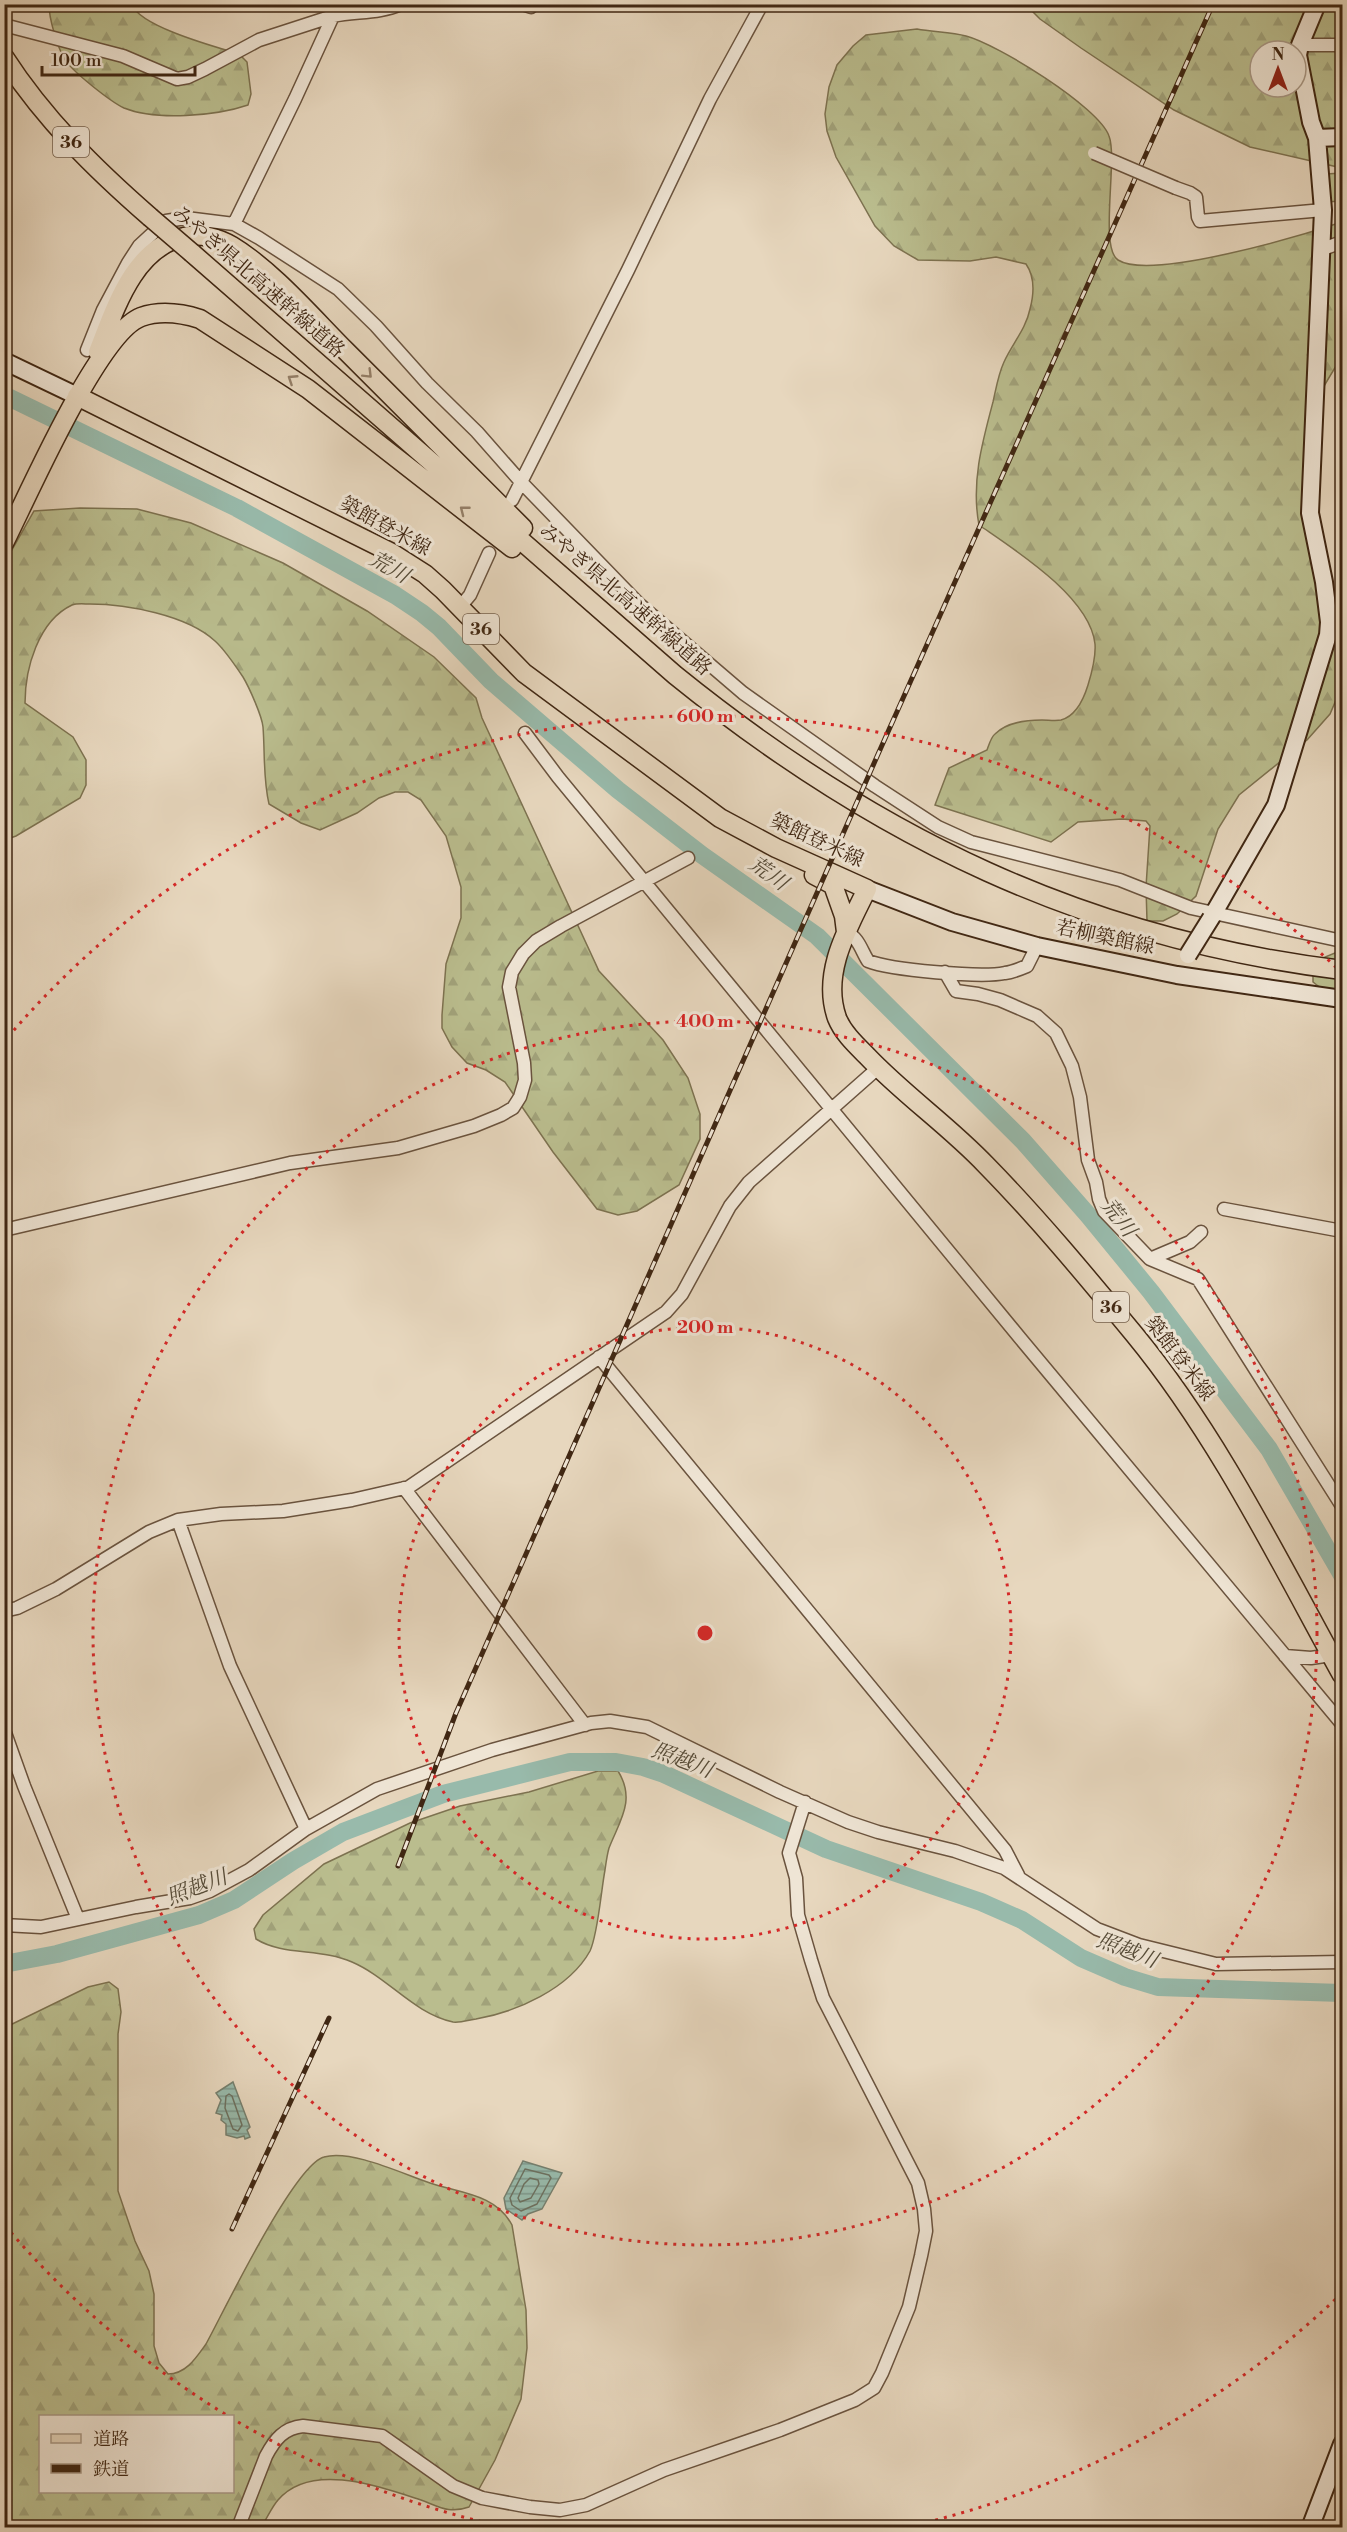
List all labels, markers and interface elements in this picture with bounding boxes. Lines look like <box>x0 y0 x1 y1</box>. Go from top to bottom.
scale bar <box>42 39 195 77</box>
north arrow <box>1248 39 1308 99</box>
text: N <box>1272 45 1285 65</box>
text: 100 m <box>51 49 102 72</box>
road number: 36 <box>53 127 89 157</box>
street label: みやぎ県北高速幹線道路 <box>167 200 349 364</box>
one-way arrow <box>361 366 372 377</box>
one-way arrow <box>288 374 298 386</box>
street label: 築館登米線 <box>335 492 435 562</box>
one-way arrow <box>460 506 471 517</box>
street label: みやぎ県北高速幹線道路 <box>534 518 716 682</box>
water label: 荒川 <box>364 546 415 591</box>
road number: 36 <box>463 614 499 644</box>
text: 600 m <box>677 705 734 728</box>
street label: 築館登米線 <box>766 809 868 873</box>
water label: 荒川 <box>743 851 794 898</box>
street label: 若柳築館線 <box>1053 915 1157 961</box>
text: 400 m <box>676 1010 734 1033</box>
water label: 荒川 <box>1095 1193 1142 1244</box>
road number: 36 <box>1093 1292 1129 1322</box>
street label: 築館登米線 <box>1139 1312 1219 1406</box>
text: 200 m <box>677 1316 734 1339</box>
centre of rings <box>695 1623 715 1643</box>
water label: 照越川 <box>648 1738 718 1785</box>
water label: 照越川 <box>163 1864 233 1911</box>
water label: 照越川 <box>1093 1928 1163 1975</box>
legend <box>39 2415 234 2493</box>
text: 道路 <box>93 2428 129 2451</box>
text: 鉄道 <box>93 2458 129 2481</box>

